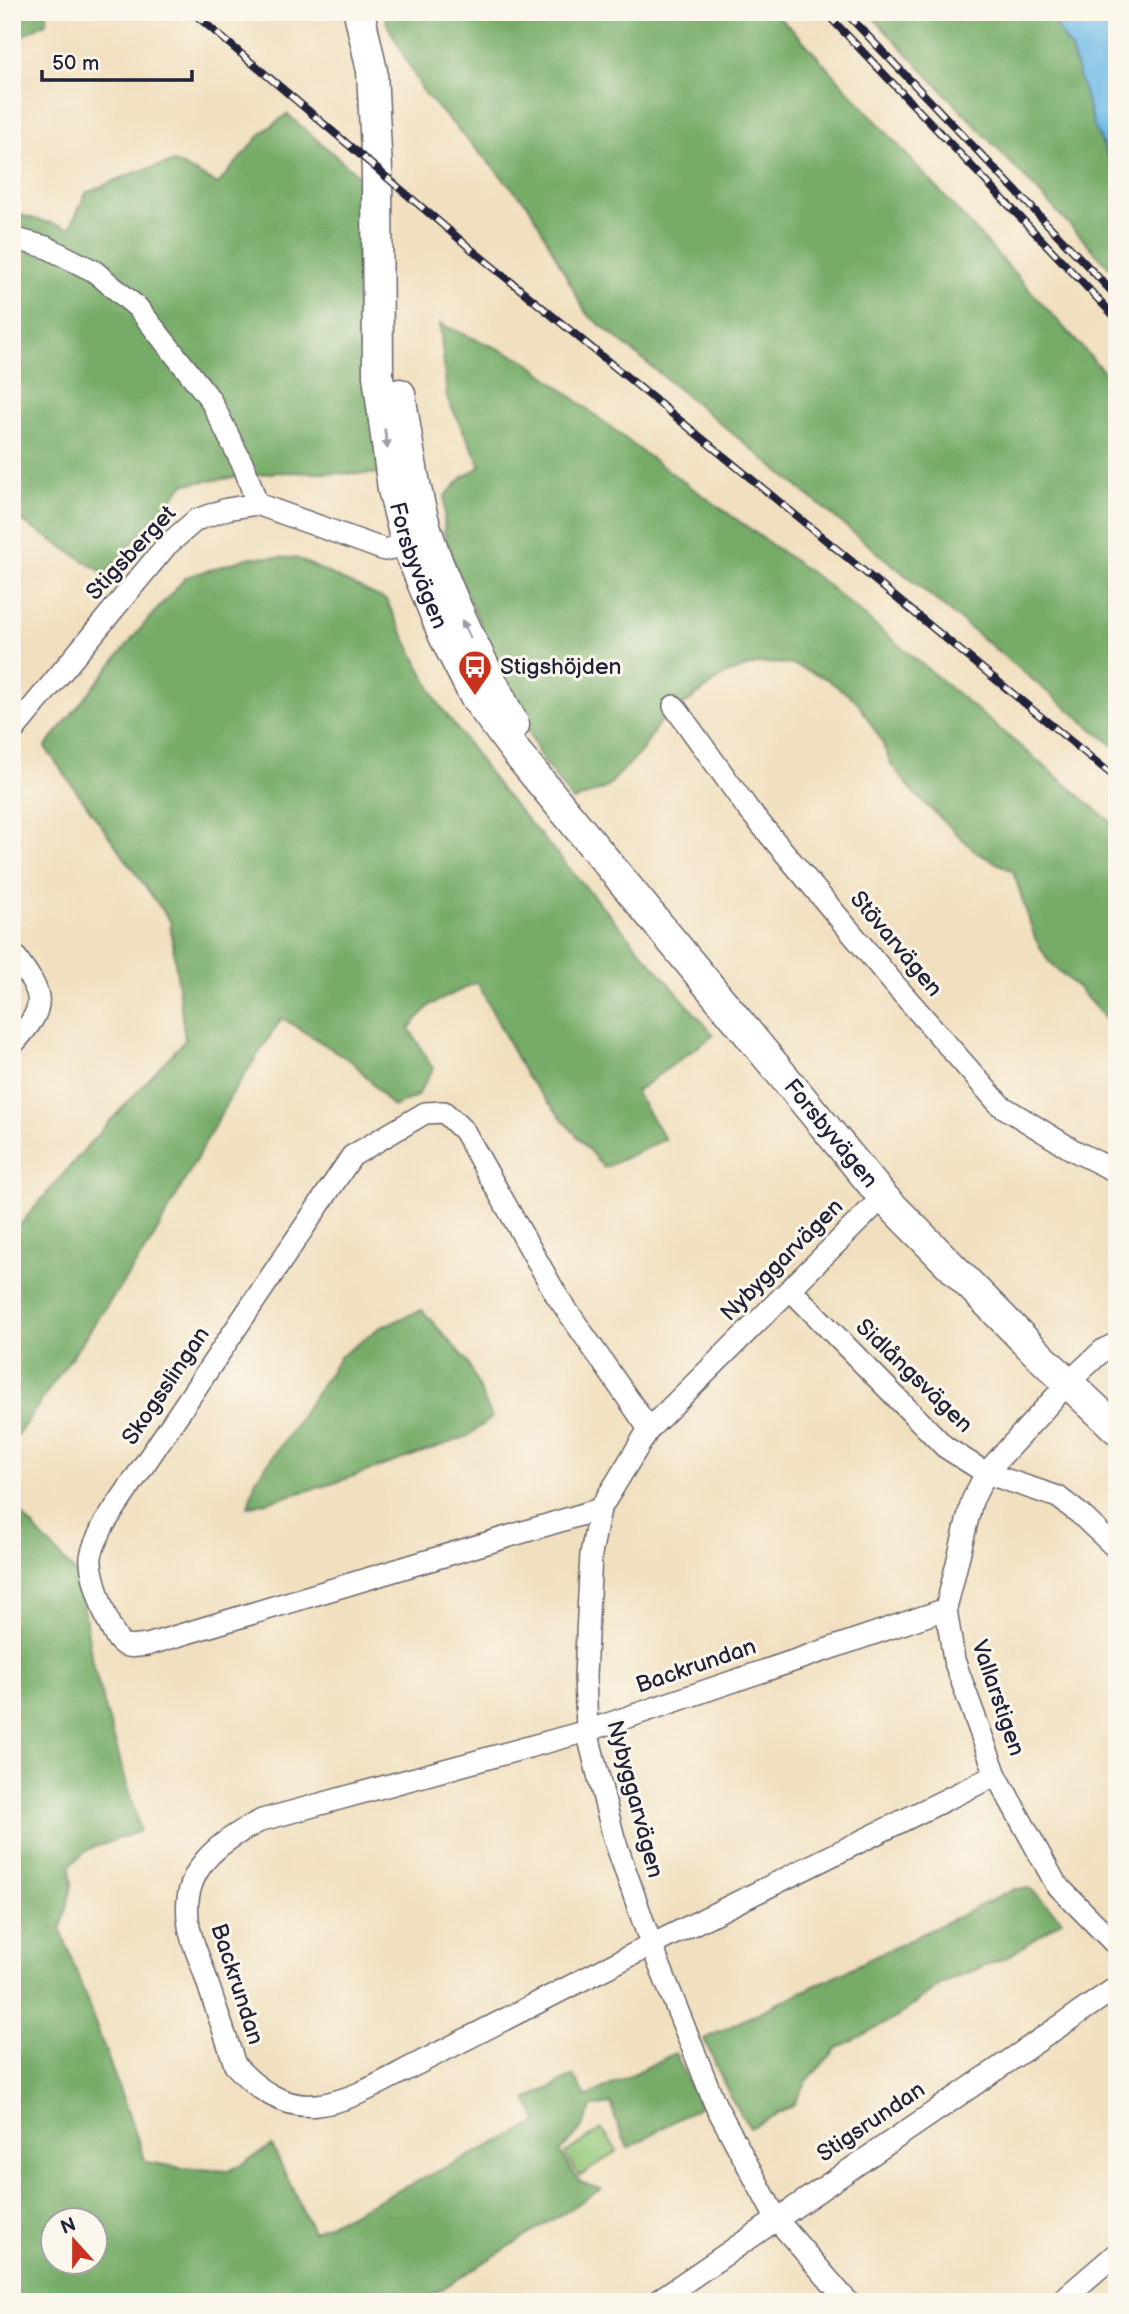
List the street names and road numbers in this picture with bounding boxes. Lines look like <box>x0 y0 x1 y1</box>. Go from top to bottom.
street label: Forsbyvägen <box>383 499 454 633</box>
street label: Stigsberget <box>80 500 182 606</box>
street label: Stövarvägen <box>844 886 948 1002</box>
street label: Forsbyvägen <box>778 1073 884 1194</box>
street label: Nybyggarvägen <box>715 1193 849 1327</box>
street label: Sidlångsvägen <box>850 1313 978 1439</box>
street label: Skogsslingan <box>116 1322 216 1450</box>
street label: Backrundan <box>632 1632 760 1700</box>
street label: Vallarstigen <box>965 1636 1031 1760</box>
street label: Nybyggarvägen <box>601 1717 669 1881</box>
street label: Backrundan <box>204 1920 270 2048</box>
street label: Stigsrundan <box>812 2076 930 2168</box>

